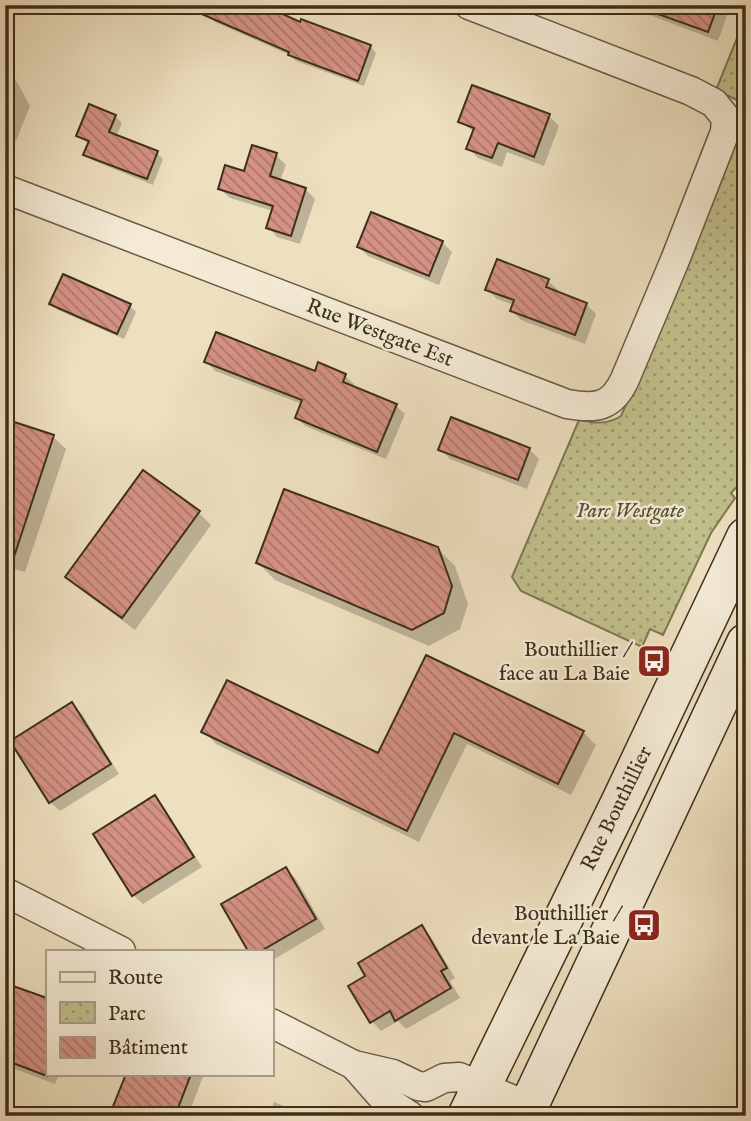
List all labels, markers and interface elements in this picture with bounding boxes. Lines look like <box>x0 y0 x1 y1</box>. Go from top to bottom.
street label: Rue Westgate Est <box>302 293 457 374</box>
park label: Parc Westgate <box>576 498 684 525</box>
place label: Bouthillier / face au La Baie <box>499 637 634 688</box>
bus stop icon: Bouthillier / face au La Baie <box>635 642 673 680</box>
street label: Rue Bouthillier <box>576 742 659 875</box>
place label: Bouthillier / devant le La Baie <box>471 901 624 952</box>
bus stop icon: Bouthillier / devant le La Baie <box>625 906 663 944</box>
legend <box>46 950 273 1076</box>
text: Route <box>108 965 163 992</box>
text: Parc <box>108 1001 146 1028</box>
text: Bâtiment <box>108 1035 188 1062</box>

